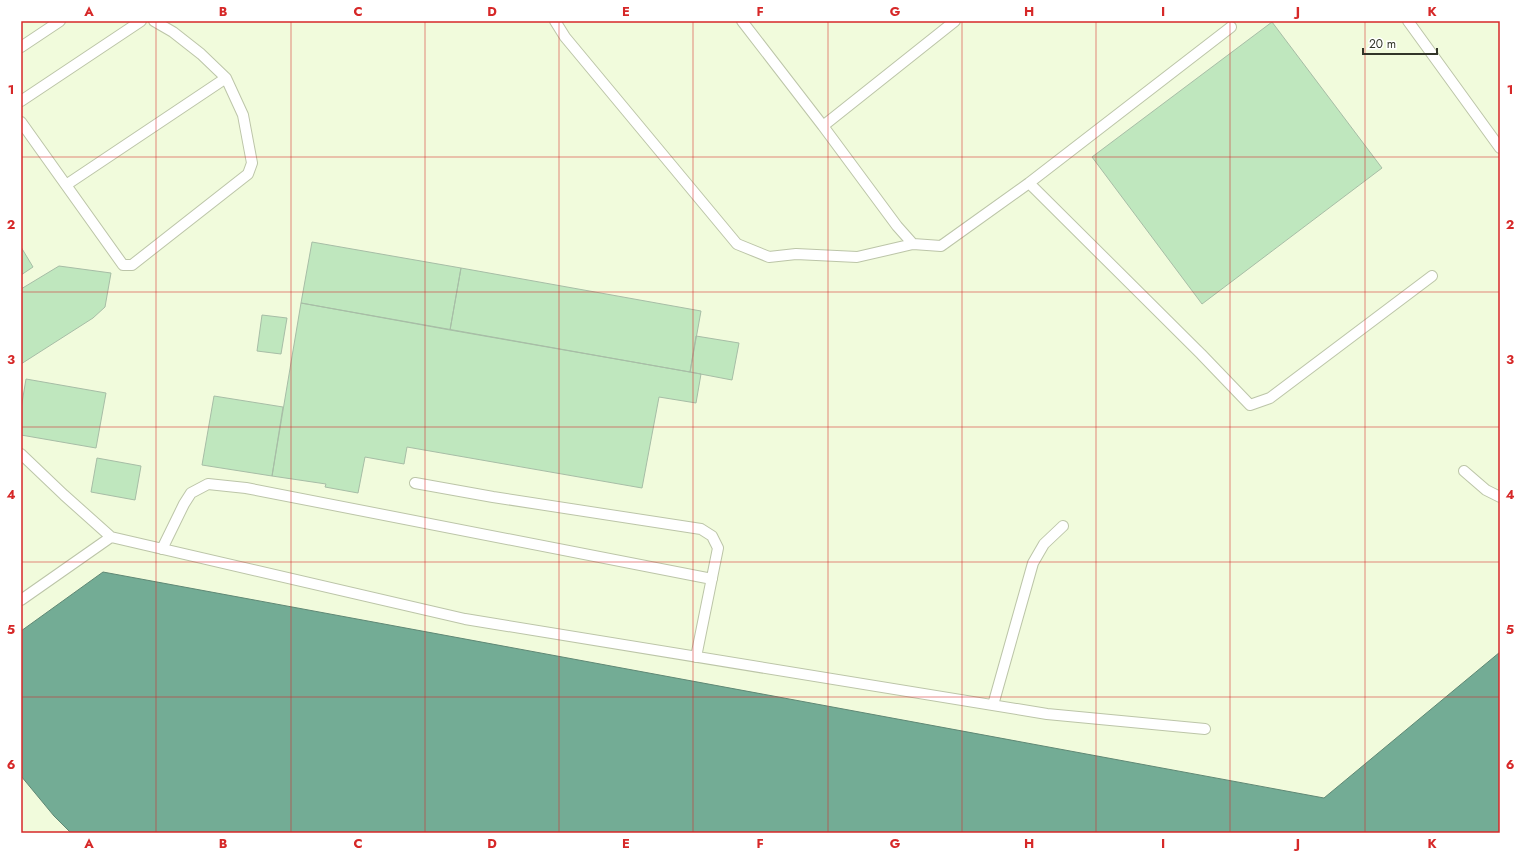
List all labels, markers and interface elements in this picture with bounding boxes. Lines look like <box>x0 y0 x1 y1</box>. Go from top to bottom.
text: A <box>83 2 94 21</box>
text: B <box>219 2 228 21</box>
text: C <box>353 2 363 21</box>
text: D <box>487 2 497 21</box>
text: E <box>622 2 630 21</box>
text: F <box>756 2 764 21</box>
text: G <box>890 2 901 21</box>
text: H <box>1024 2 1034 21</box>
text: I <box>1161 2 1165 21</box>
text: J <box>1293 2 1300 21</box>
text: K <box>1427 2 1437 21</box>
scale bar <box>1363 30 1437 56</box>
text: 20 m <box>1369 35 1396 53</box>
text: 1 <box>8 80 14 99</box>
text: 1 <box>1507 80 1513 99</box>
text: 2 <box>7 215 15 234</box>
text: 2 <box>1506 215 1514 234</box>
text: 3 <box>7 350 15 369</box>
text: 3 <box>1506 350 1514 369</box>
text: 4 <box>6 485 16 504</box>
text: 4 <box>1505 485 1515 504</box>
text: 5 <box>7 620 15 639</box>
text: 5 <box>1506 620 1514 639</box>
text: 6 <box>7 755 16 774</box>
text: 6 <box>1506 755 1515 774</box>
text: A <box>83 834 94 853</box>
text: B <box>219 834 228 853</box>
text: C <box>353 834 363 853</box>
text: D <box>487 834 497 853</box>
text: E <box>622 834 630 853</box>
text: F <box>756 834 764 853</box>
text: G <box>890 834 901 853</box>
text: H <box>1024 834 1034 853</box>
text: I <box>1161 834 1165 853</box>
text: J <box>1293 834 1300 853</box>
text: K <box>1427 834 1437 853</box>

